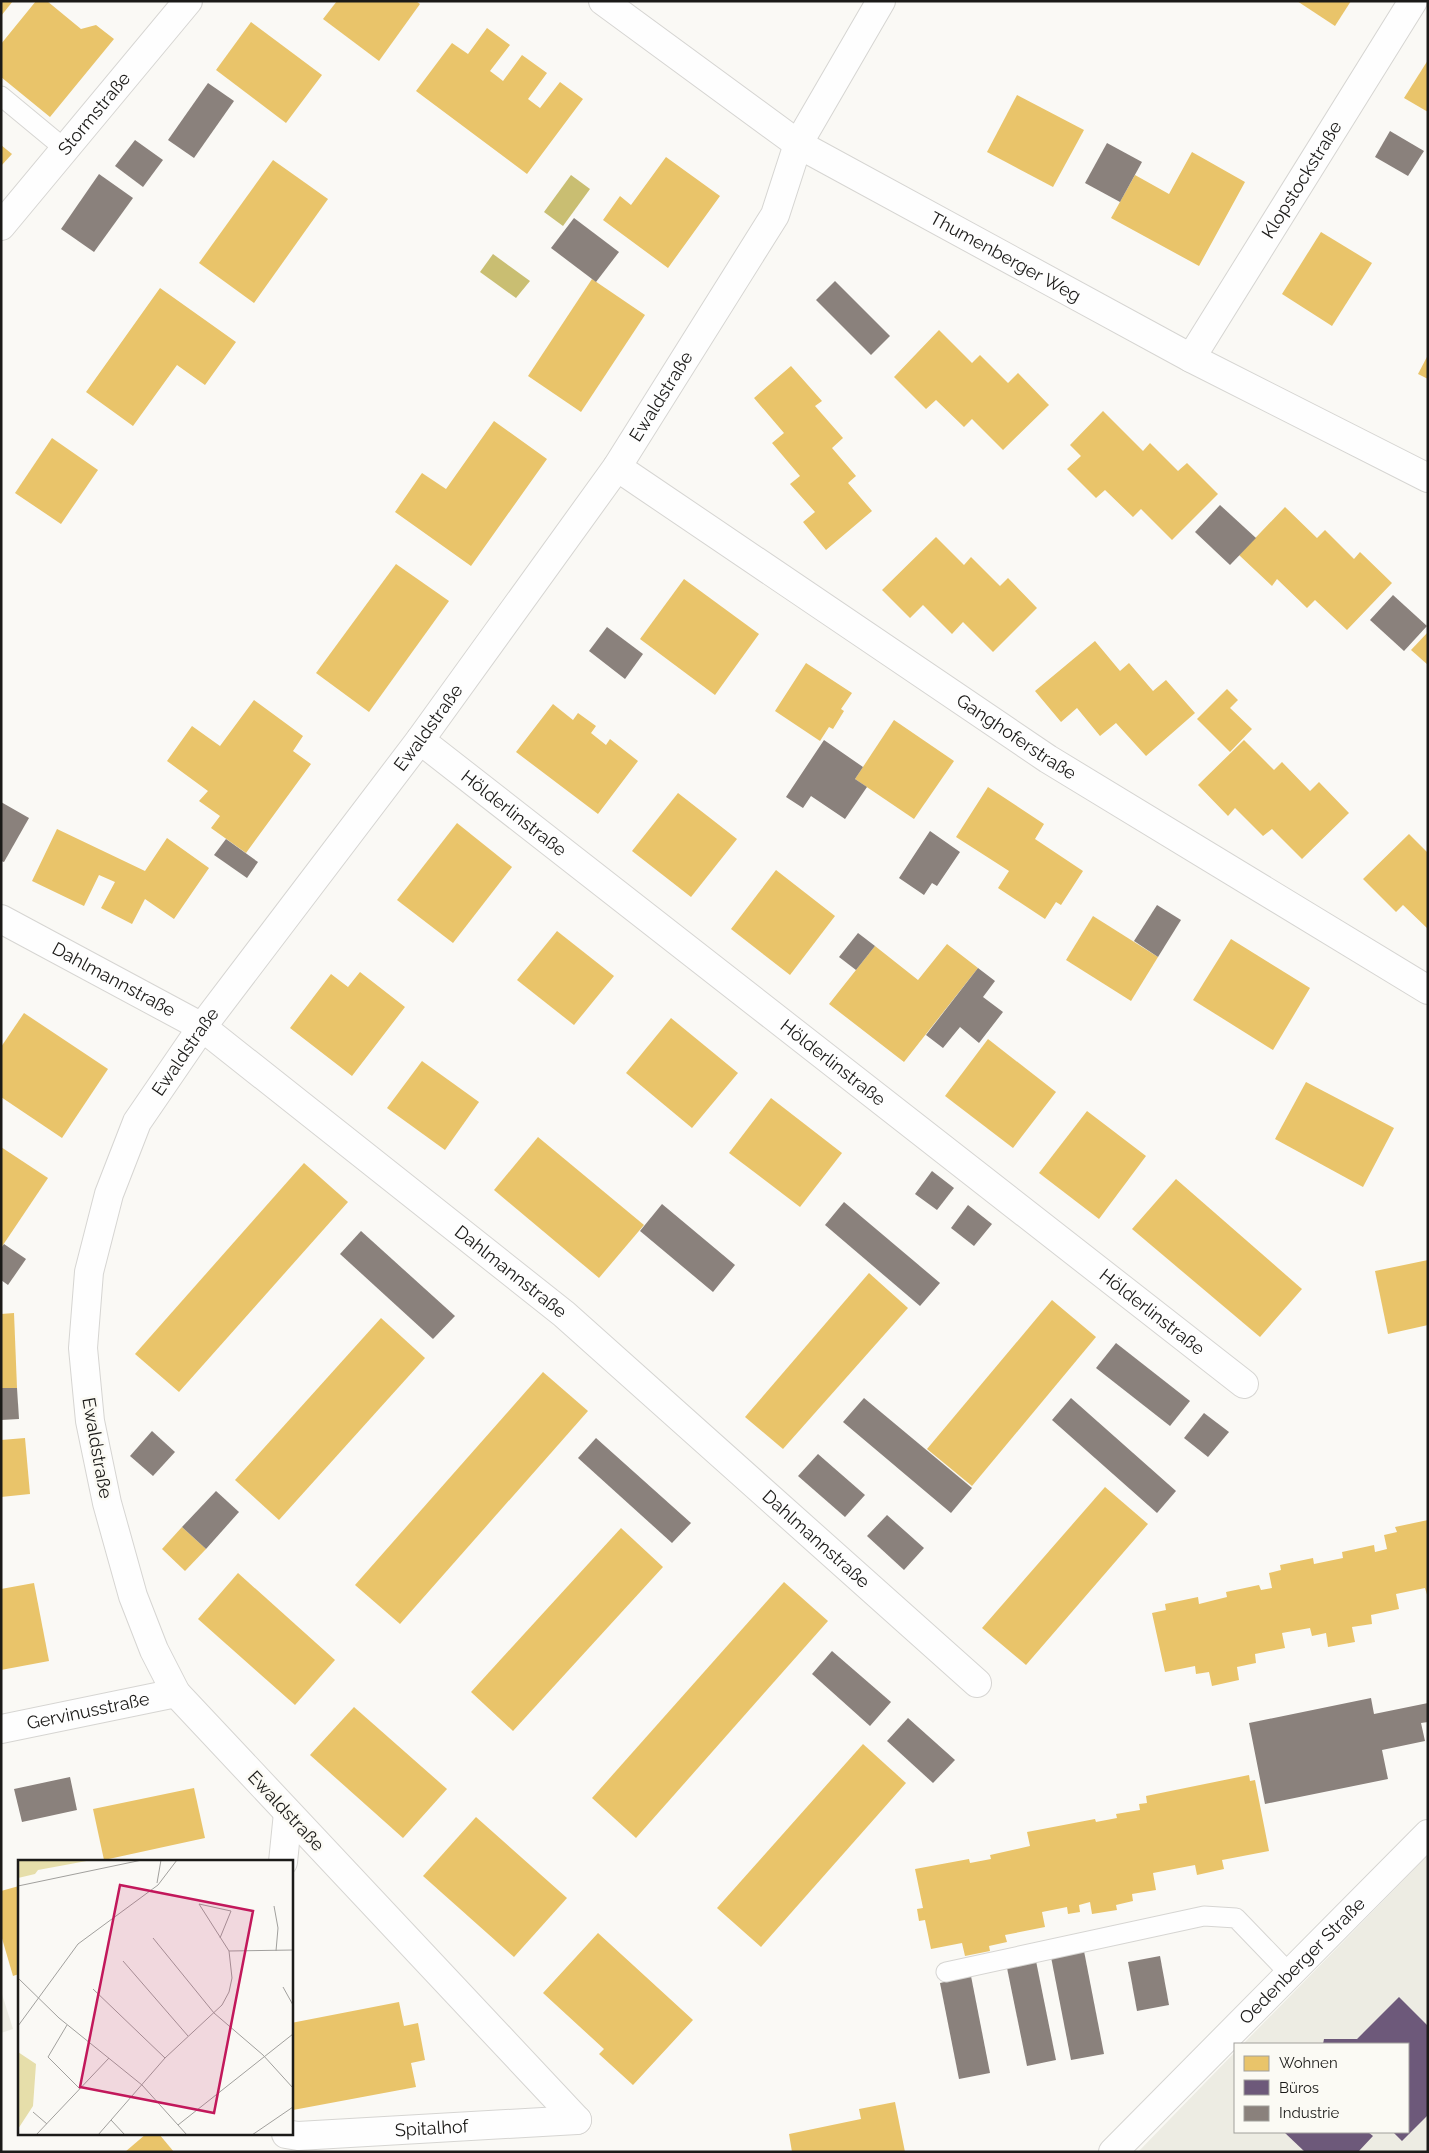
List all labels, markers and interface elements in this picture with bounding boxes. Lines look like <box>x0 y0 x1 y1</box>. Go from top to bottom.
street label: Stormstraße <box>53 67 135 159</box>
street label: Klopstockstraße <box>1257 116 1346 242</box>
street label: Thumenberger Weg <box>927 207 1085 306</box>
street label: Ewaldstraße <box>625 347 697 445</box>
street label: Ewaldstraße <box>389 680 467 775</box>
street label: Ganghoferstraße <box>953 689 1081 784</box>
street label: Hölderlinstraße <box>457 765 571 861</box>
street label: Dahlmannstraße <box>49 938 180 1021</box>
street label: Ewaldstraße <box>147 1003 223 1099</box>
street label: Hölderlinstraße <box>776 1015 890 1110</box>
street label: Dahlmannstraße <box>451 1221 571 1322</box>
street label: Hölderlinstraße <box>1096 1264 1209 1359</box>
street label: Ewaldstraße <box>78 1396 117 1500</box>
street label: Dahlmannstraße <box>758 1485 875 1592</box>
street label: Gervinusstraße <box>25 1688 152 1733</box>
street label: Ewaldstraße <box>244 1766 329 1856</box>
inset map <box>18 1860 292 2136</box>
street label: Oedenberger Straße <box>1235 1893 1369 2028</box>
legend <box>1234 2043 1409 2133</box>
text: Wohnen <box>1279 2054 1338 2072</box>
text: Büros <box>1279 2079 1319 2097</box>
text: Industrie <box>1279 2104 1340 2122</box>
street label: Spitalhof <box>394 2115 470 2140</box>

